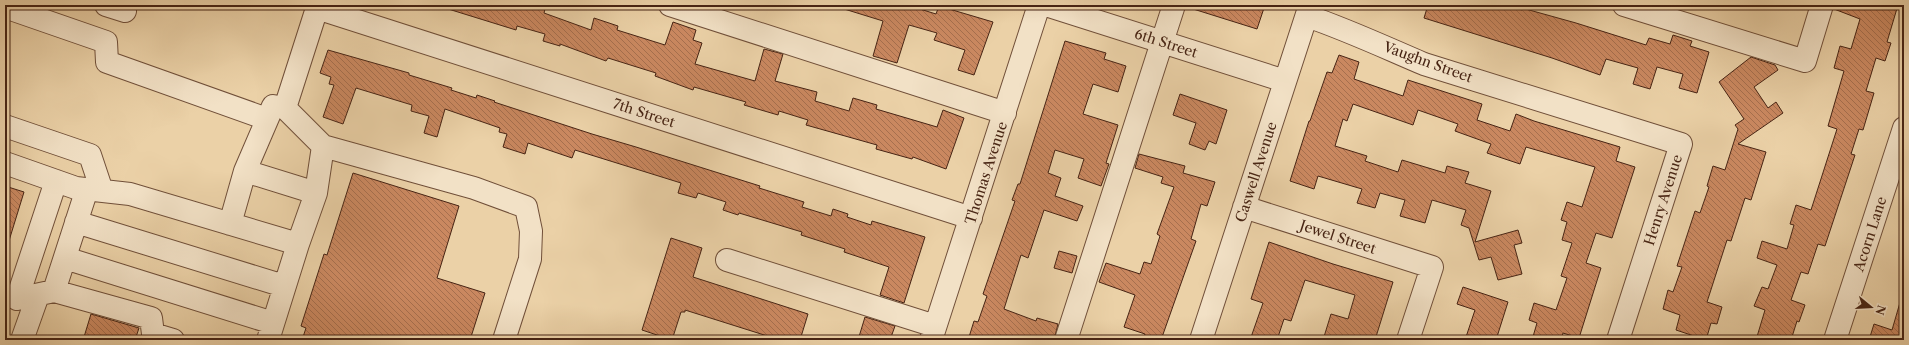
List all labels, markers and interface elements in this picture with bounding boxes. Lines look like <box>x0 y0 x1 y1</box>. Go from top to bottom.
street label: 6th Street <box>1132 24 1200 62</box>
street label: Vaughn Street <box>1380 37 1475 86</box>
street label: 7th Street <box>611 95 677 131</box>
street label: Thomas Avenue <box>961 119 1011 227</box>
street label: Caswell Avenue <box>1231 119 1281 224</box>
street label: Henry Avenue <box>1640 152 1686 248</box>
street label: Acorn Lane <box>1849 194 1891 275</box>
street label: Jewel Street <box>1296 216 1378 258</box>
north arrow <box>1851 287 1891 327</box>
text: N <box>1872 303 1889 317</box>

